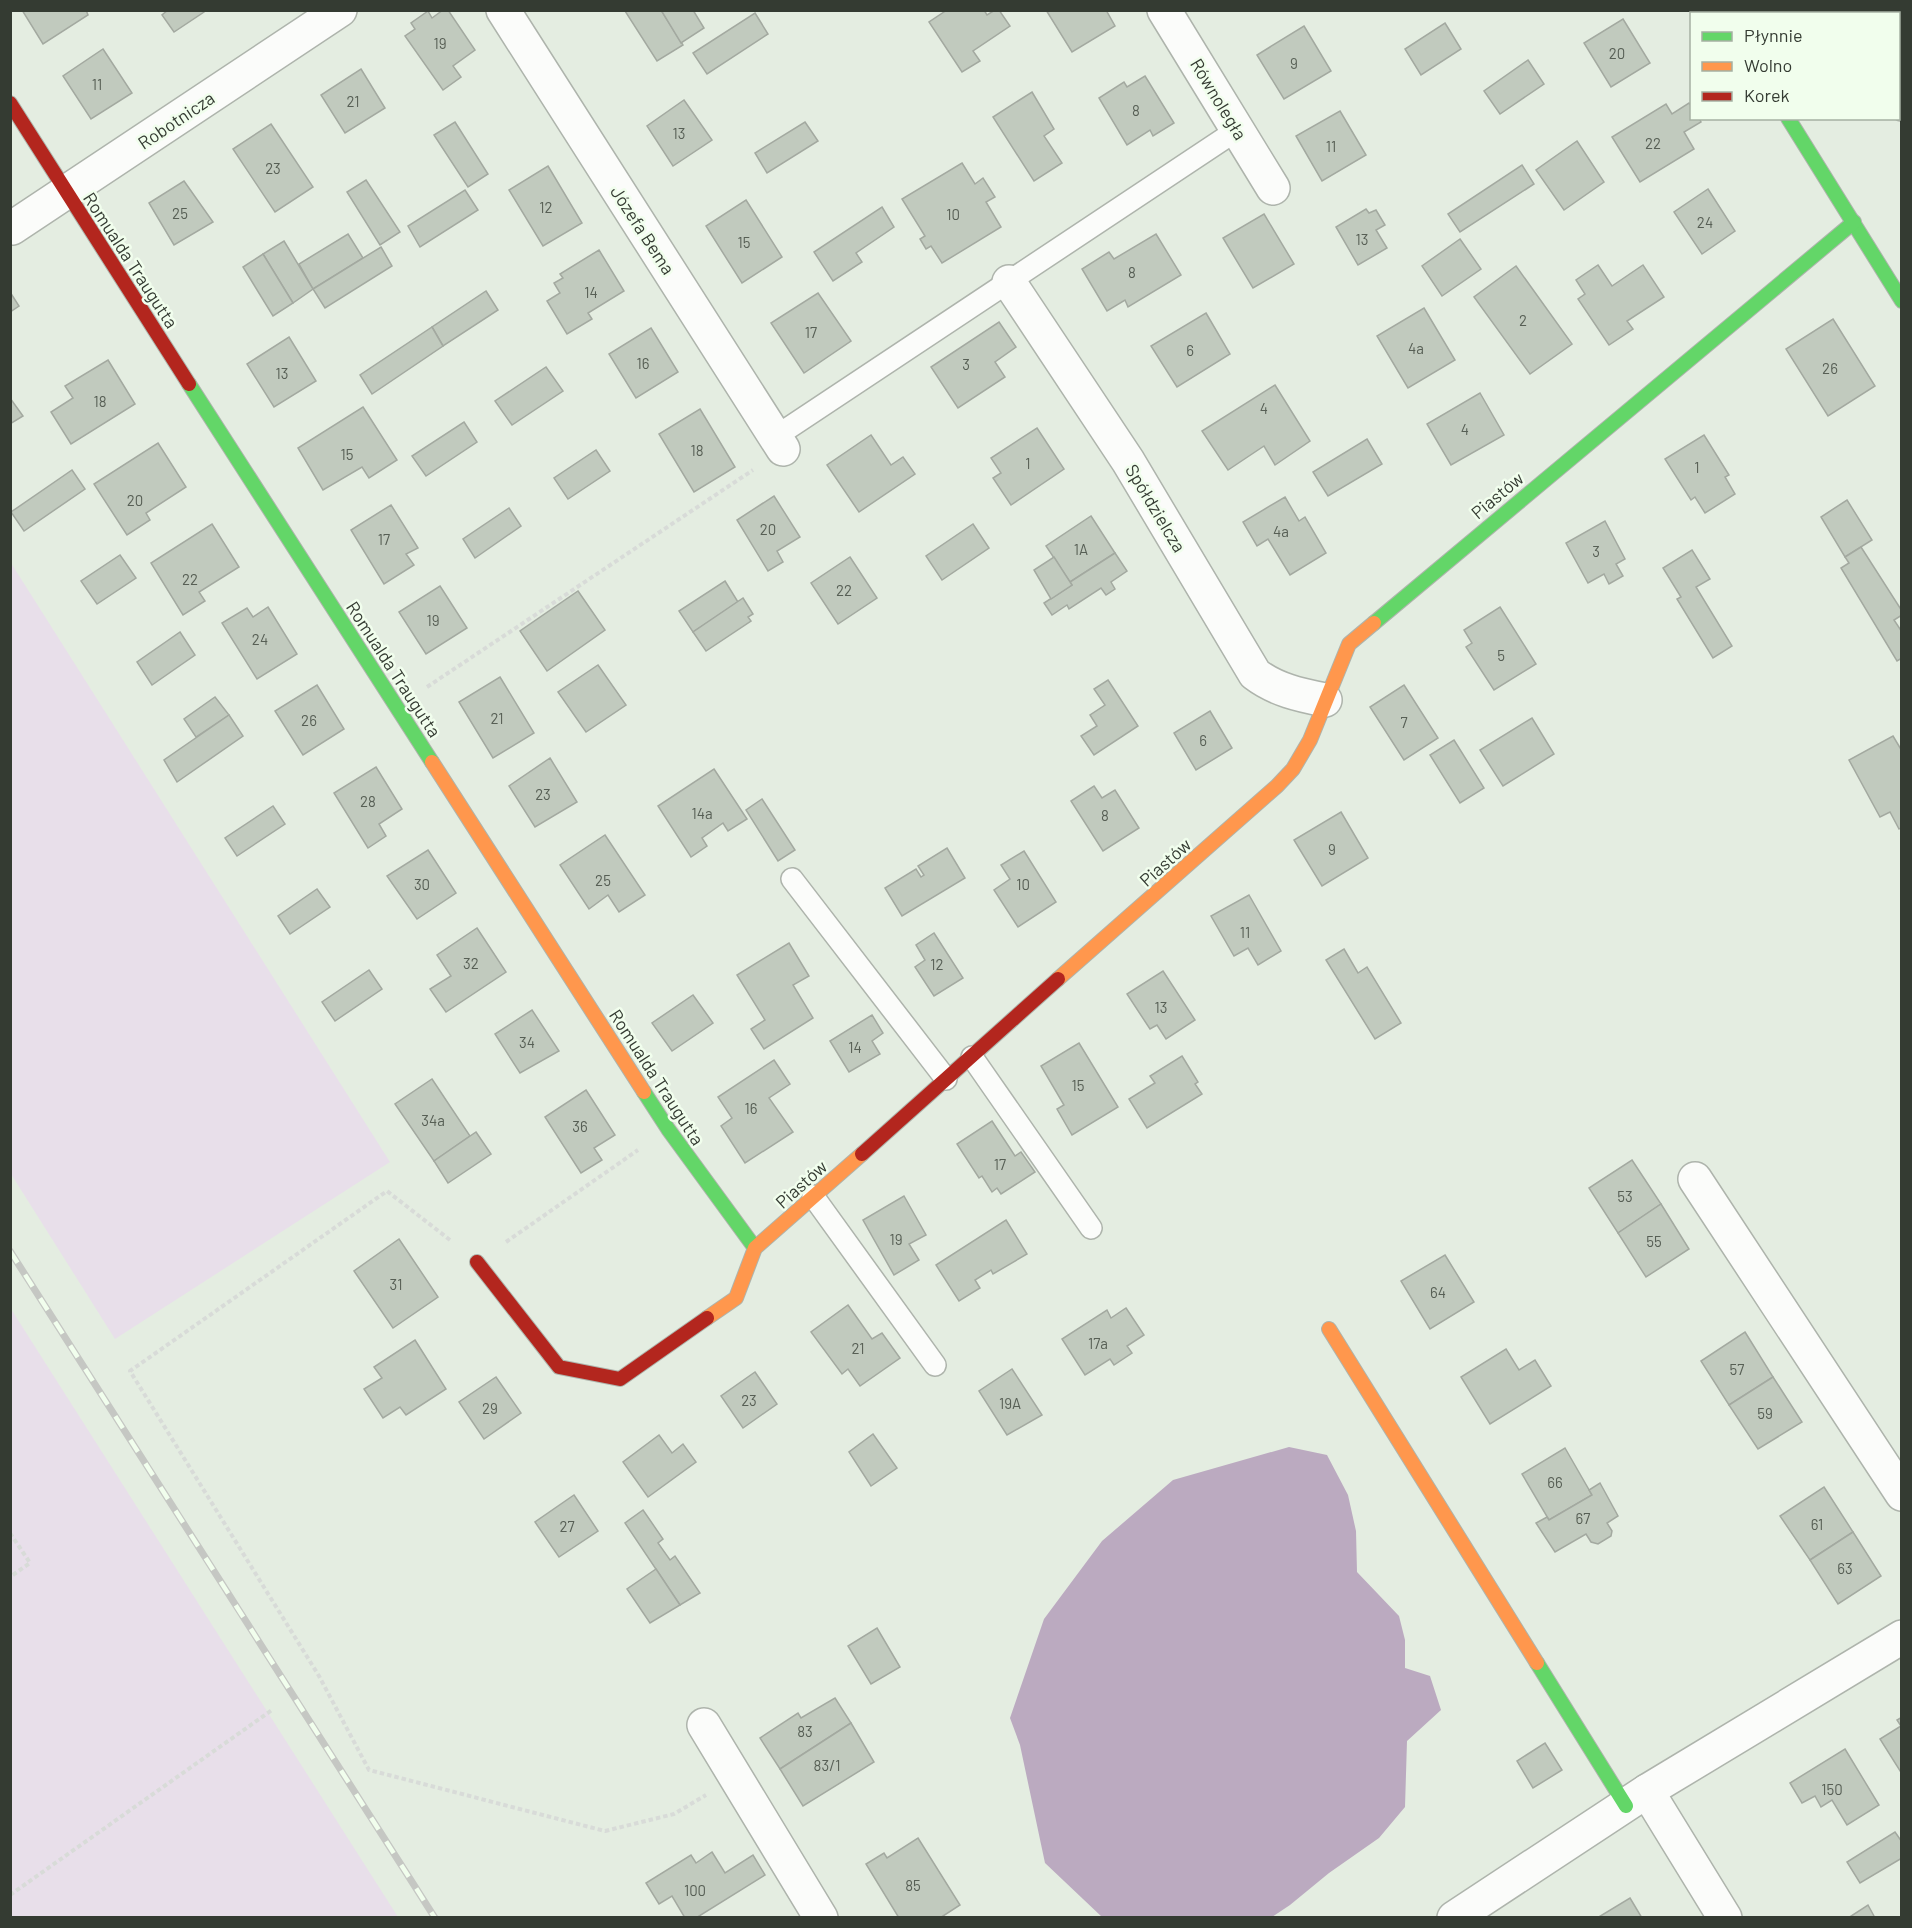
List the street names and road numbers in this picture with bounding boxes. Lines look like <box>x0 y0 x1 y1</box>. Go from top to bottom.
street label: Równoległa <box>1186 54 1252 144</box>
street label: Robotnicza <box>134 86 218 154</box>
street label: Józefa Bema <box>606 182 680 278</box>
street label: Romualda Traugutta <box>79 188 183 332</box>
street label: Spółdzielcza <box>1121 460 1191 556</box>
street label: Piastów <box>1466 467 1528 523</box>
street label: Romualda Traugutta <box>342 597 446 741</box>
street label: Piastów <box>1135 833 1195 891</box>
street label: Romualda Traugutta <box>605 1005 709 1149</box>
street label: Piastów <box>771 1155 831 1213</box>

